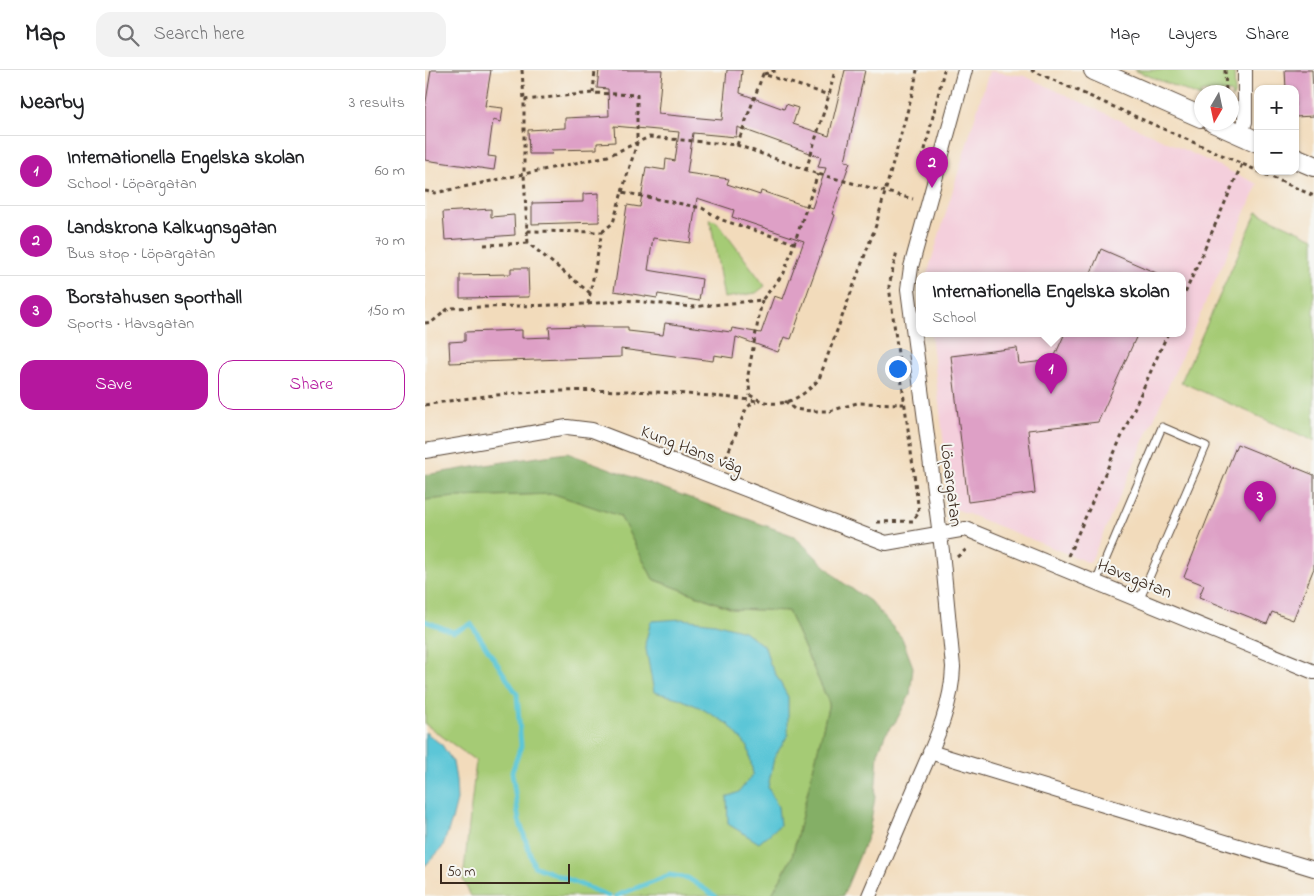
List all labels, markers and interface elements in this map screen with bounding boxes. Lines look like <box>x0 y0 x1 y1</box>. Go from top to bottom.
search box <box>96 12 446 57</box>
text: Map <box>25 17 66 52</box>
icon: search <box>114 21 142 49</box>
text: Search here <box>154 21 245 48</box>
text: Map <box>1110 22 1140 48</box>
text: Layers <box>1168 22 1218 48</box>
text: Share <box>1246 22 1289 48</box>
north arrow <box>1194 85 1239 130</box>
map controls <box>1254 85 1299 175</box>
button: + <box>1254 85 1299 130</box>
text: Nearby <box>20 88 84 118</box>
text: 3 results <box>349 91 405 115</box>
button: − <box>1254 130 1299 175</box>
text: Internationella Engelska skolan <box>67 145 304 172</box>
pin: 2 <box>916 147 948 188</box>
text: 1 <box>33 159 39 183</box>
text: 60 m <box>375 159 405 183</box>
text: School · Löpargatan <box>67 172 197 196</box>
text: Landskrona Kalkugnsgatan <box>67 215 277 242</box>
text: 2 <box>32 229 40 253</box>
text: 70 m <box>375 229 405 253</box>
text: Bus stop · Löpargatan <box>67 242 215 266</box>
popup <box>916 272 1186 337</box>
text: Internationella Engelska skolan <box>932 279 1170 306</box>
text: Borstahusen sporthall <box>67 285 242 312</box>
text: 3 <box>33 299 39 323</box>
text: 150 m <box>367 299 405 323</box>
text: School <box>932 306 976 330</box>
text: Sports · Havsgatan <box>67 312 194 336</box>
pin: 1 <box>1035 353 1067 394</box>
your location <box>885 356 911 382</box>
button: Save <box>20 360 208 410</box>
button: Share <box>218 360 405 410</box>
street label: Kung Hans väg <box>636 419 746 483</box>
street label: Löpargatan <box>931 442 968 529</box>
pin: 3 <box>1244 481 1276 522</box>
street label: Havsgatan <box>1092 553 1176 608</box>
scale bar <box>440 861 570 884</box>
text: 50 m <box>447 862 475 883</box>

